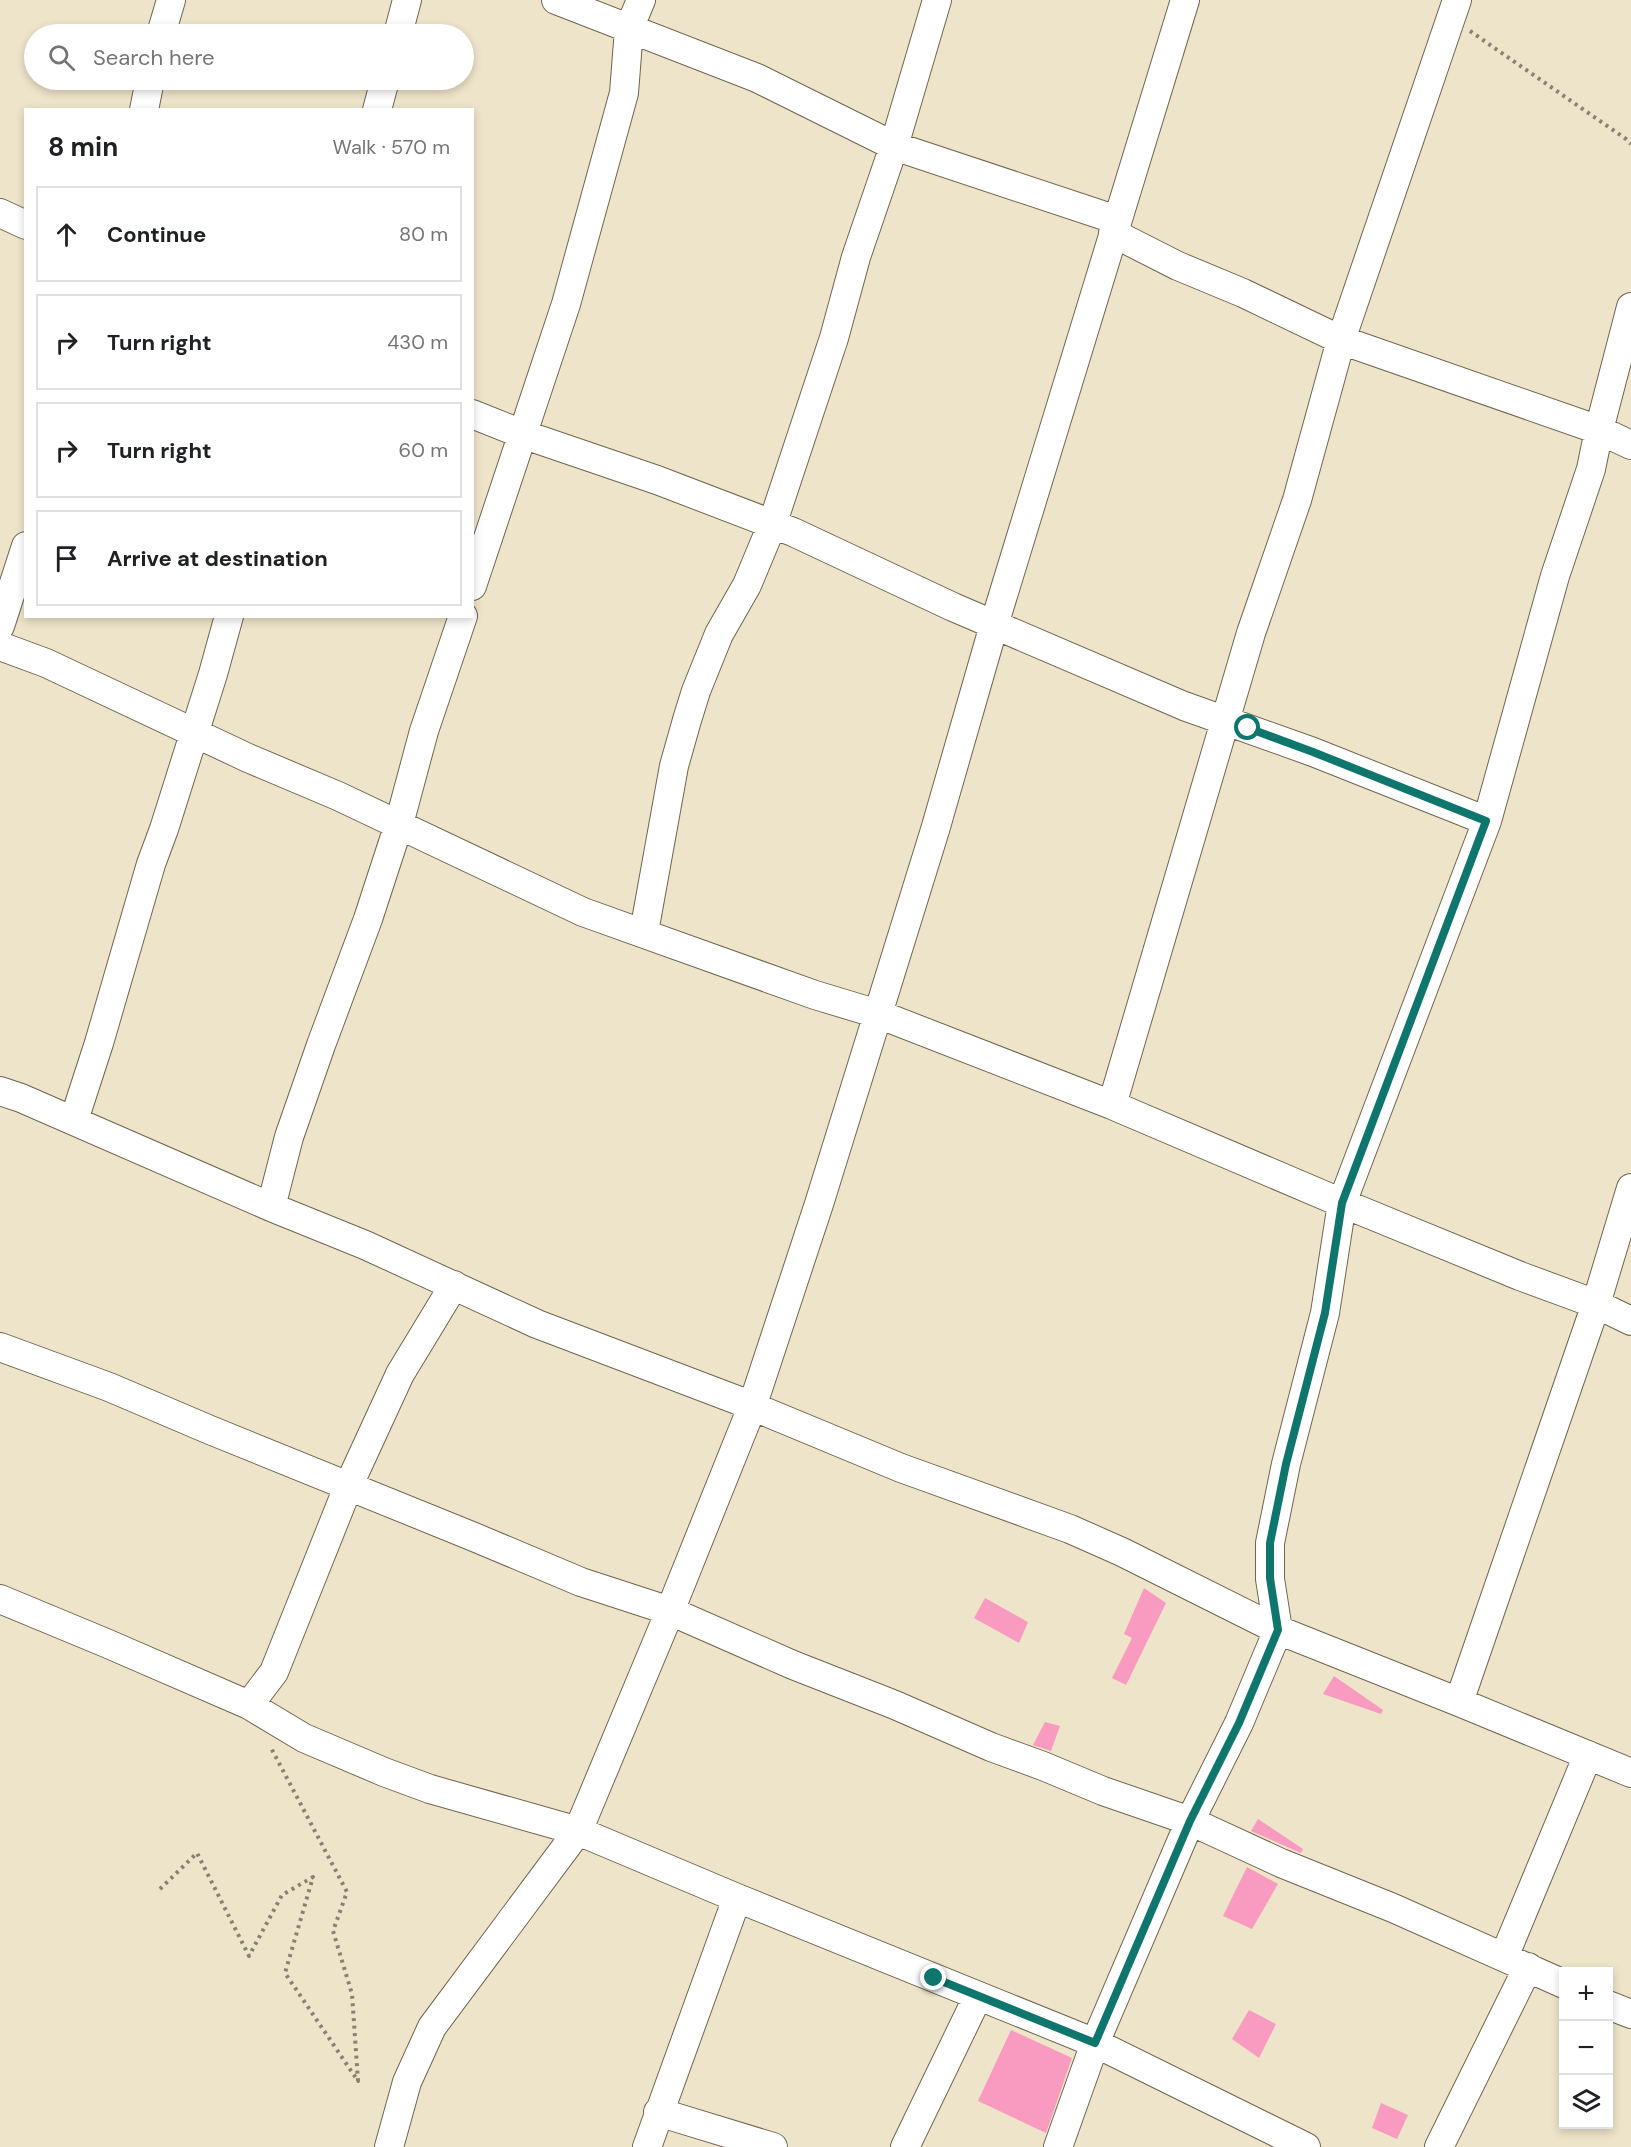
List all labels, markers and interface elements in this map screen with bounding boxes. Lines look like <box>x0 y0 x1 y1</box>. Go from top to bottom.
search box <box>24 24 474 90</box>
icon: search <box>45 41 78 74</box>
text: Search here <box>93 43 214 72</box>
text: 8 min <box>48 130 118 164</box>
text: Walk · 570 m <box>333 134 450 160</box>
icon: ahead <box>50 218 83 251</box>
text: Continue <box>107 220 206 249</box>
text: 80 m <box>399 221 448 247</box>
icon: right <box>50 326 83 359</box>
text: Turn right <box>107 328 212 357</box>
text: 430 m <box>387 329 448 355</box>
icon: right <box>50 434 83 467</box>
text: Turn right <box>107 436 212 465</box>
text: 60 m <box>399 437 448 463</box>
icon: arrive <box>50 542 83 575</box>
text: Arrive at destination <box>107 544 328 573</box>
route start <box>1234 714 1260 740</box>
route end <box>920 1964 946 1990</box>
map controls <box>1559 1967 1613 2129</box>
button: + <box>1559 1967 1613 2021</box>
button: − <box>1559 2021 1613 2075</box>
button: layers <box>1559 2075 1613 2129</box>

